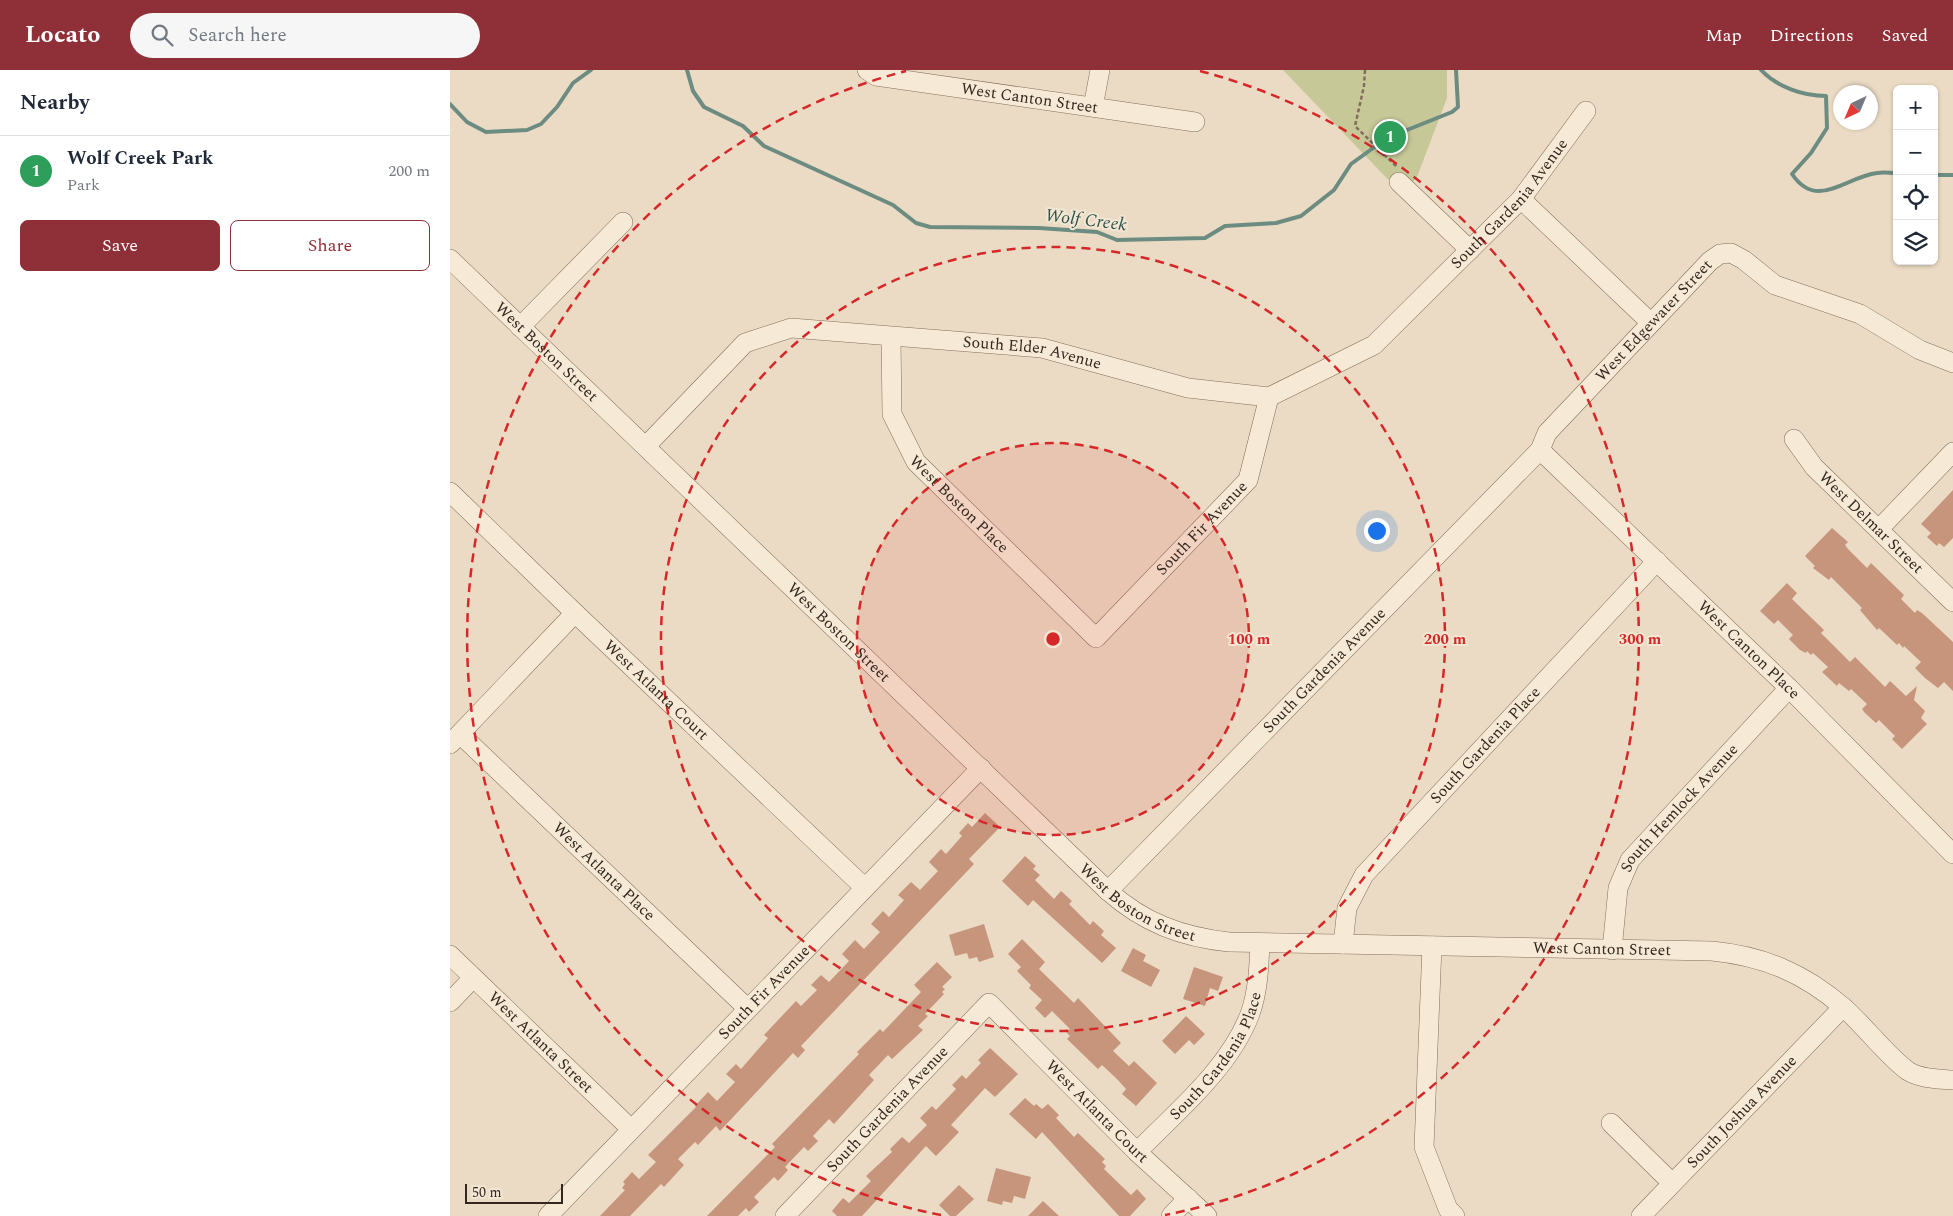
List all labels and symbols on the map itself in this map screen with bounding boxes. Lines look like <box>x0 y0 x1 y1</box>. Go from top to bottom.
street label: West Canton Street <box>960 76 1100 120</box>
north arrow <box>1833 85 1878 130</box>
pin: 1 <box>1374 118 1406 156</box>
street label: South Gardenia Avenue <box>1445 134 1574 275</box>
water label: Wolf Creek <box>1044 202 1129 238</box>
street label: West Edgewater Street <box>1590 253 1718 387</box>
street label: West Boston Street <box>490 296 604 408</box>
street label: South Elder Avenue <box>962 330 1104 376</box>
street label: West Boston Place <box>904 450 1015 559</box>
street label: West Delmar Street <box>1813 466 1929 579</box>
street label: South Fir Avenue <box>1150 475 1253 581</box>
your location <box>1364 518 1390 544</box>
street label: West Boston Street <box>782 577 896 688</box>
street label: West Canton Place <box>1692 595 1806 705</box>
street label: South Gardenia Avenue <box>1257 602 1391 739</box>
text: 100 m <box>1228 628 1271 651</box>
text: 200 m <box>1424 628 1467 651</box>
text: 300 m <box>1619 628 1662 651</box>
centre of rings <box>1044 630 1062 648</box>
street label: West Atlanta Court <box>598 634 715 746</box>
street label: South Gardenia Place <box>1424 681 1546 809</box>
street label: South Hemlock Avenue <box>1614 738 1744 876</box>
street label: West Atlanta Place <box>547 816 661 926</box>
street label: West Boston Street <box>1074 857 1198 948</box>
street label: West Canton Street <box>1533 936 1671 962</box>
street label: South Fir Avenue <box>713 940 816 1045</box>
street label: West Atlanta Street <box>483 986 599 1099</box>
street label: South Gardenia Place <box>1164 990 1268 1126</box>
street label: South Gardenia Avenue <box>821 1040 954 1178</box>
street label: South Joshua Avenue <box>1681 1049 1802 1174</box>
street label: West Atlanta Court <box>1040 1054 1154 1169</box>
scale bar <box>465 1181 562 1204</box>

